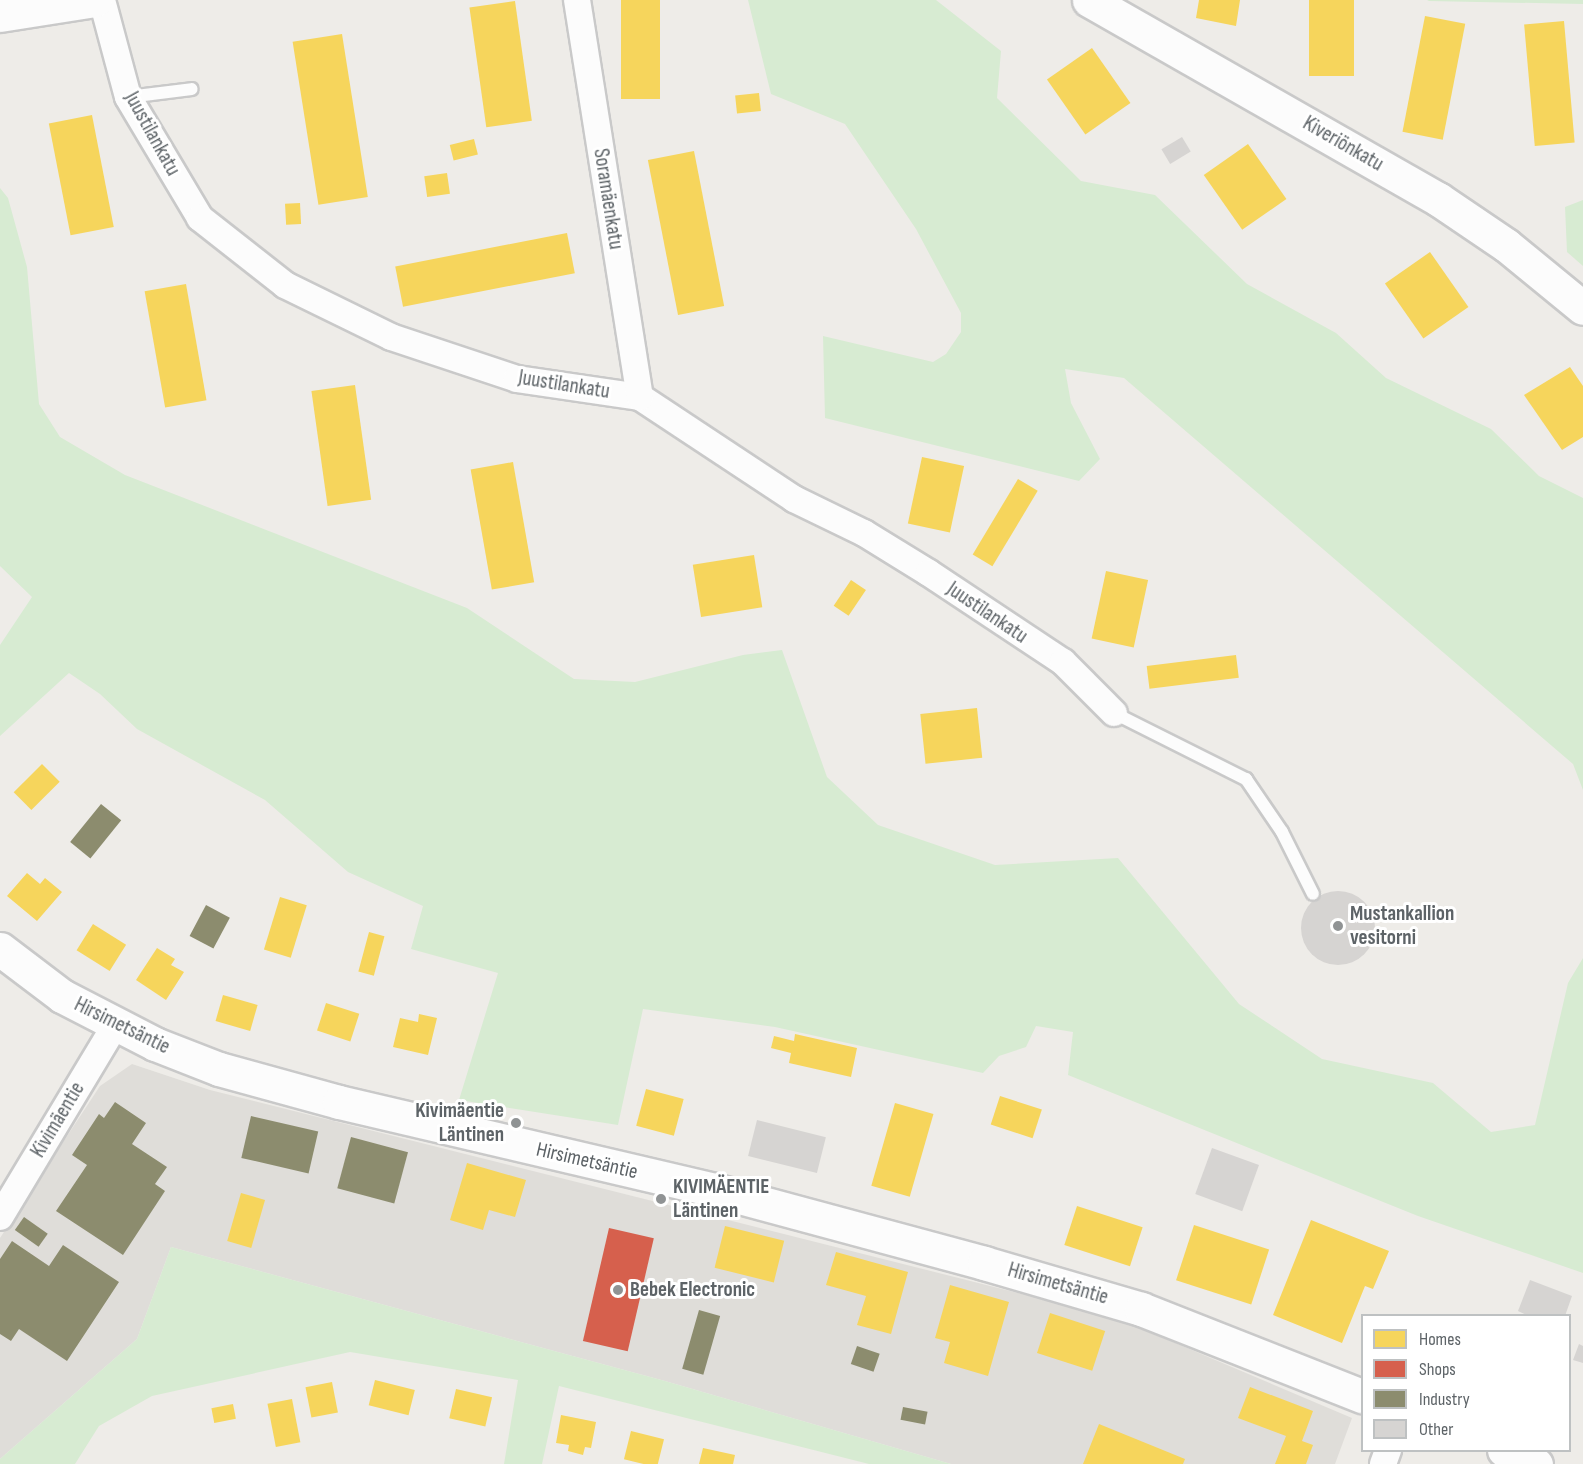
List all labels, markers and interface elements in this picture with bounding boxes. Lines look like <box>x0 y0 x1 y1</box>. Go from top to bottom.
street label: Juustilankatu <box>119 88 185 180</box>
street label: Kiveriönkatu <box>1298 111 1388 177</box>
street label: Soramäenkatu <box>588 147 628 251</box>
street label: Juustilankatu <box>517 365 611 405</box>
street label: Juustilankatu <box>942 577 1032 649</box>
place label: Mustankallion vesitorni <box>1350 901 1454 951</box>
marker: Mustankallion vesitorni <box>1331 919 1345 933</box>
street label: Hirsimetsäntie <box>70 992 174 1060</box>
street label: Kivimäentie <box>26 1078 90 1162</box>
place label: Kivimäentie Läntinen <box>415 1098 504 1148</box>
marker: Kivimäentie Läntinen <box>509 1116 523 1130</box>
street label: Hirsimetsäntie <box>534 1137 640 1185</box>
place label: KIVIMÄENTIE Läntinen <box>673 1174 769 1224</box>
marker: KIVIMÄENTIE Läntinen <box>654 1192 668 1206</box>
street label: Hirsimetsäntie <box>1005 1258 1111 1310</box>
place label: Bebek Electronic <box>630 1277 755 1303</box>
marker: Bebek Electronic <box>611 1283 625 1297</box>
legend <box>1361 1314 1571 1452</box>
text: Homes <box>1419 1329 1461 1350</box>
text: Shops <box>1419 1359 1456 1380</box>
text: Industry <box>1419 1389 1470 1410</box>
text: Other <box>1419 1419 1453 1440</box>

